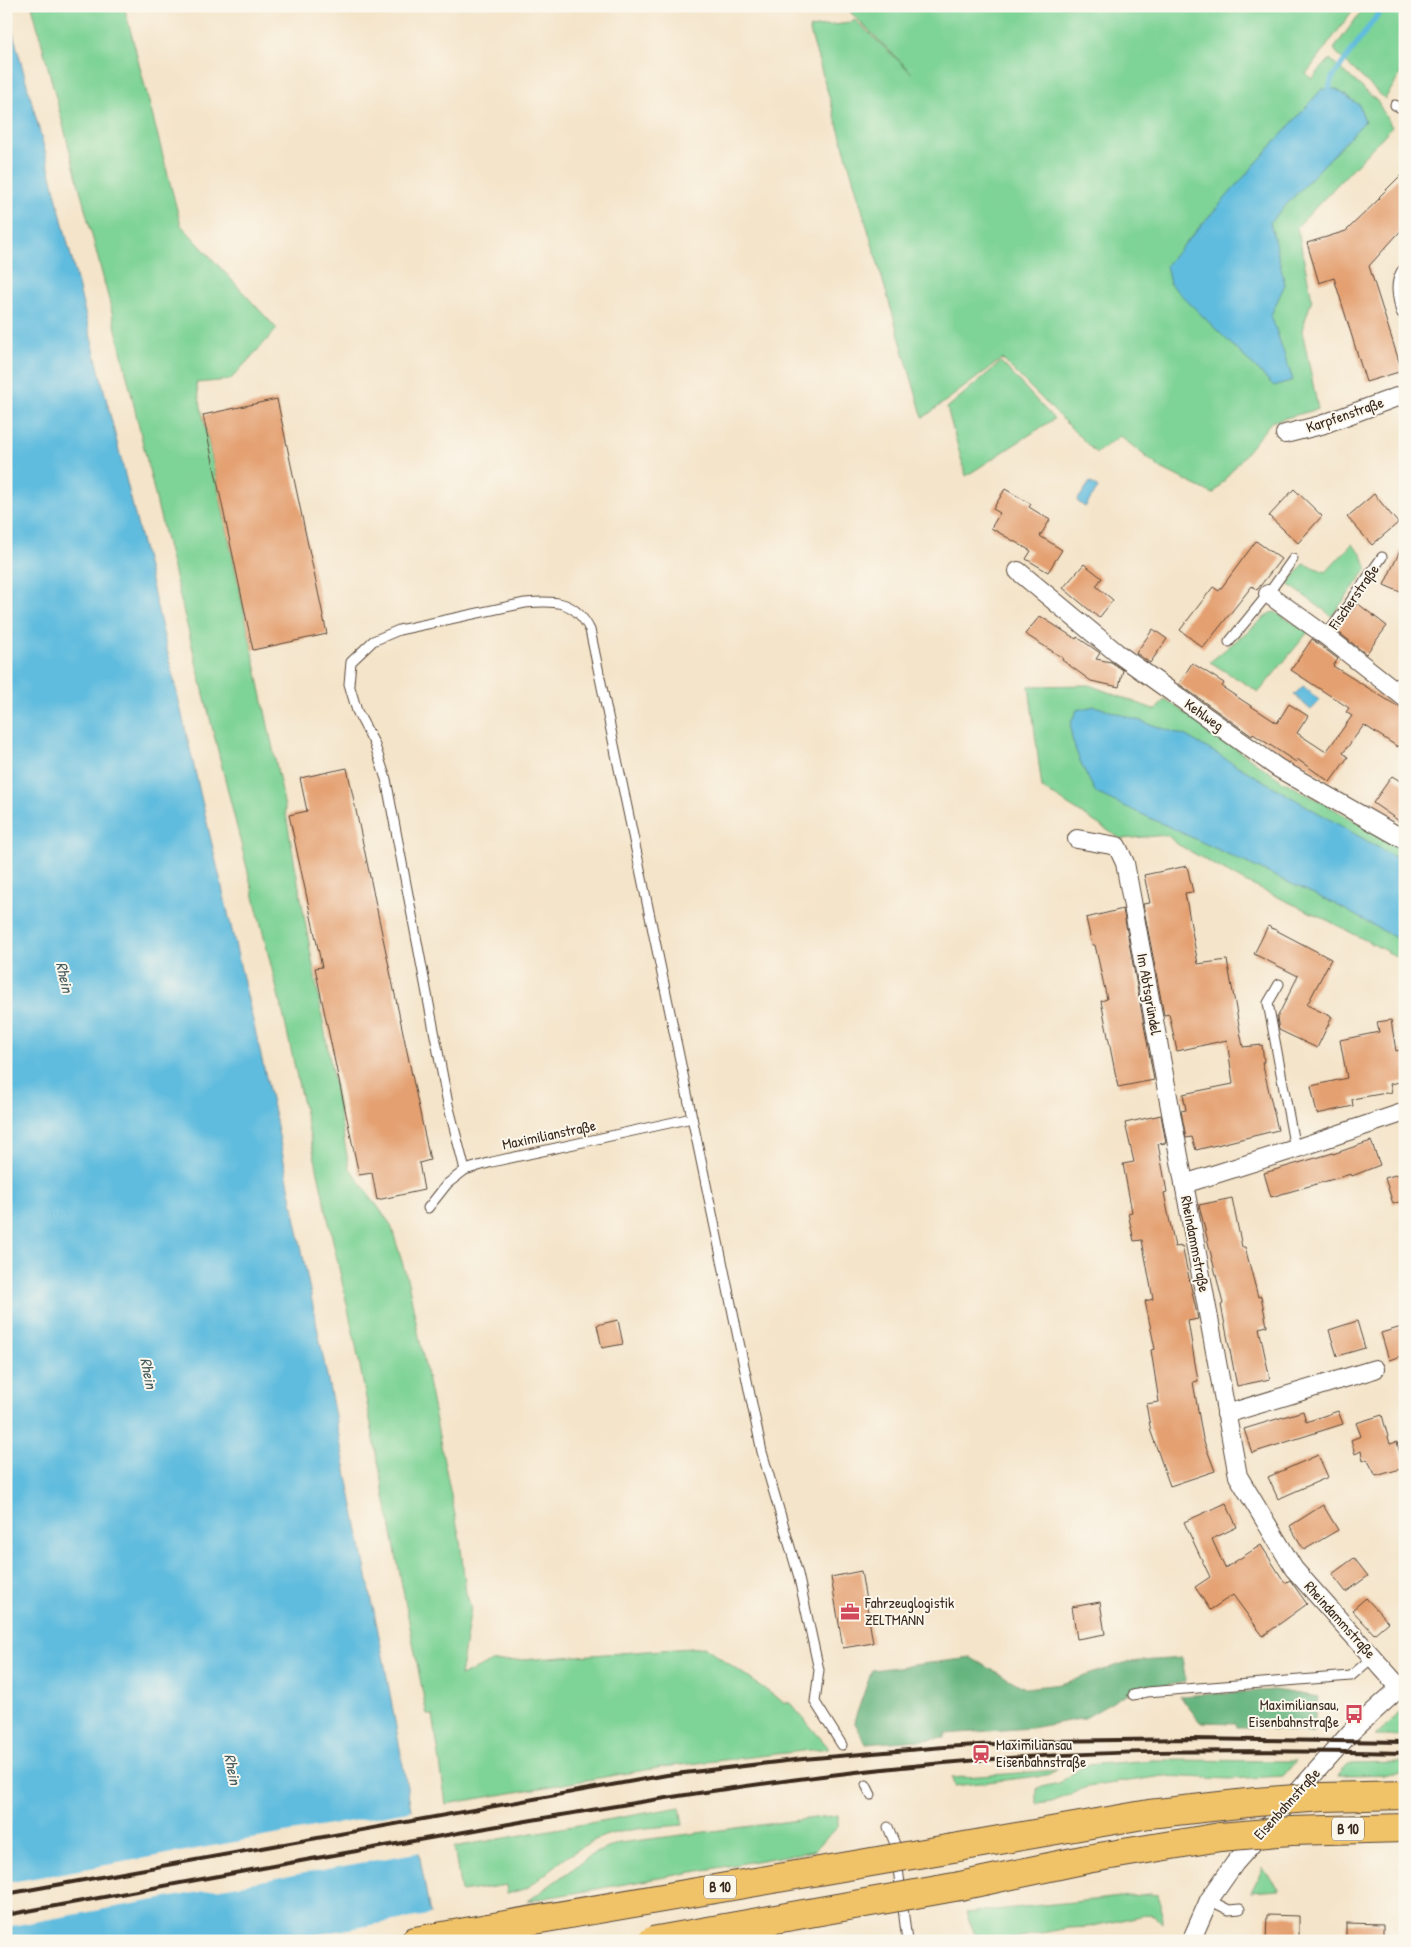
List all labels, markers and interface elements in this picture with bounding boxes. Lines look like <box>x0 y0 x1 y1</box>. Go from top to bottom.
street label: Karpfenstraße <box>1303 391 1386 438</box>
street label: Fischerstraße <box>1323 560 1384 634</box>
street label: Kehlweg <box>1180 693 1228 736</box>
street label: Im Abtsgründel <box>1132 951 1167 1036</box>
water label: Rhein <box>51 959 80 996</box>
street label: Maximilianstraße <box>500 1114 598 1155</box>
street label: Rheindammstraße <box>1176 1194 1215 1294</box>
water label: Rhein <box>135 1355 163 1392</box>
street label: Rheindammstraße <box>1300 1576 1381 1663</box>
place label: Fahrzeuglogistik ZELTMANN <box>864 1592 954 1630</box>
office icon: Fahrzeuglogistik ZELTMANN <box>839 1601 861 1623</box>
place label: Maximiliansau, Eisenbahnstraße <box>1249 1694 1339 1732</box>
bus stop icon: Maximiliansau, Eisenbahnstraße <box>1343 1703 1365 1725</box>
place label: Maximiliansau Eisenbahnstraße <box>996 1734 1086 1772</box>
station icon: Maximiliansau Eisenbahnstraße <box>970 1743 992 1765</box>
water label: Rhein <box>219 1751 247 1788</box>
street label: Eisenbahnstraße <box>1249 1763 1325 1844</box>
road number: B 10 <box>1332 1818 1364 1840</box>
road number: B 10 <box>704 1875 736 1898</box>

